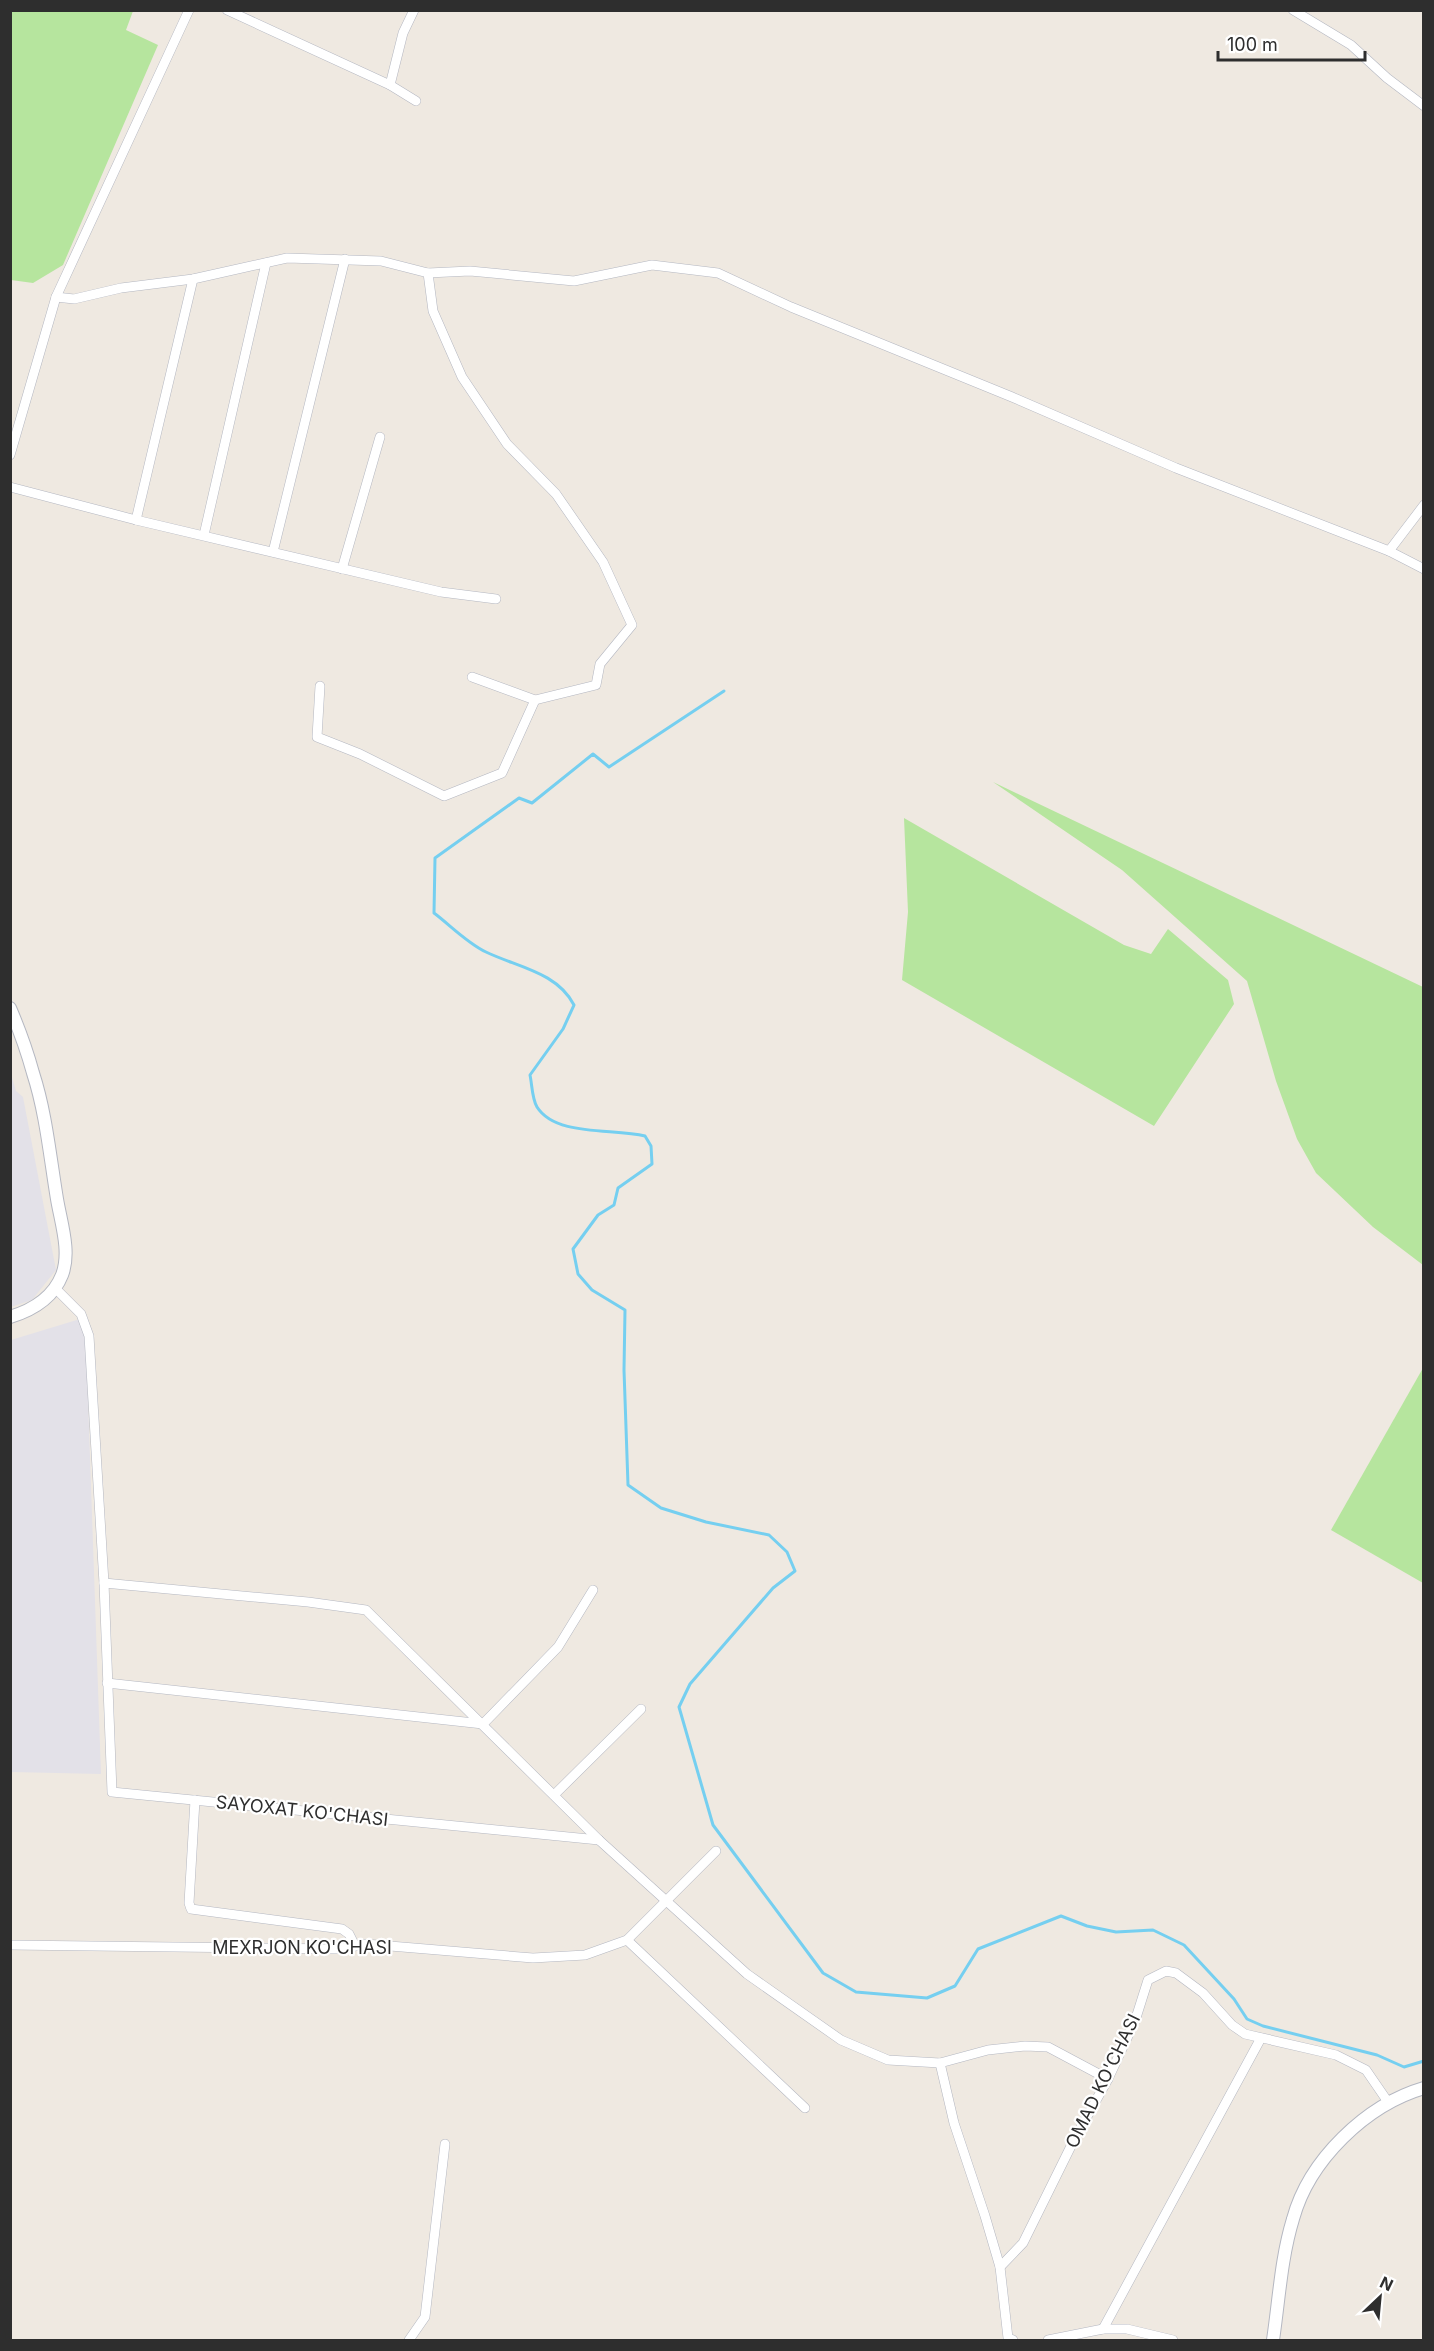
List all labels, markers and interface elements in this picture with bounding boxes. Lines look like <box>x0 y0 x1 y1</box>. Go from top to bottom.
scale bar <box>1218 24 1365 62</box>
text: 100 m <box>1227 34 1278 55</box>
street label: SAYOXAT KO'CHASI <box>215 1791 389 1830</box>
street label: MEXRJON KO'CHASI <box>212 1937 392 1958</box>
street label: OMAD KO'CHASI <box>1061 2010 1144 2151</box>
north arrow <box>1350 2267 1410 2327</box>
text: N <box>1377 2272 1396 2295</box>

